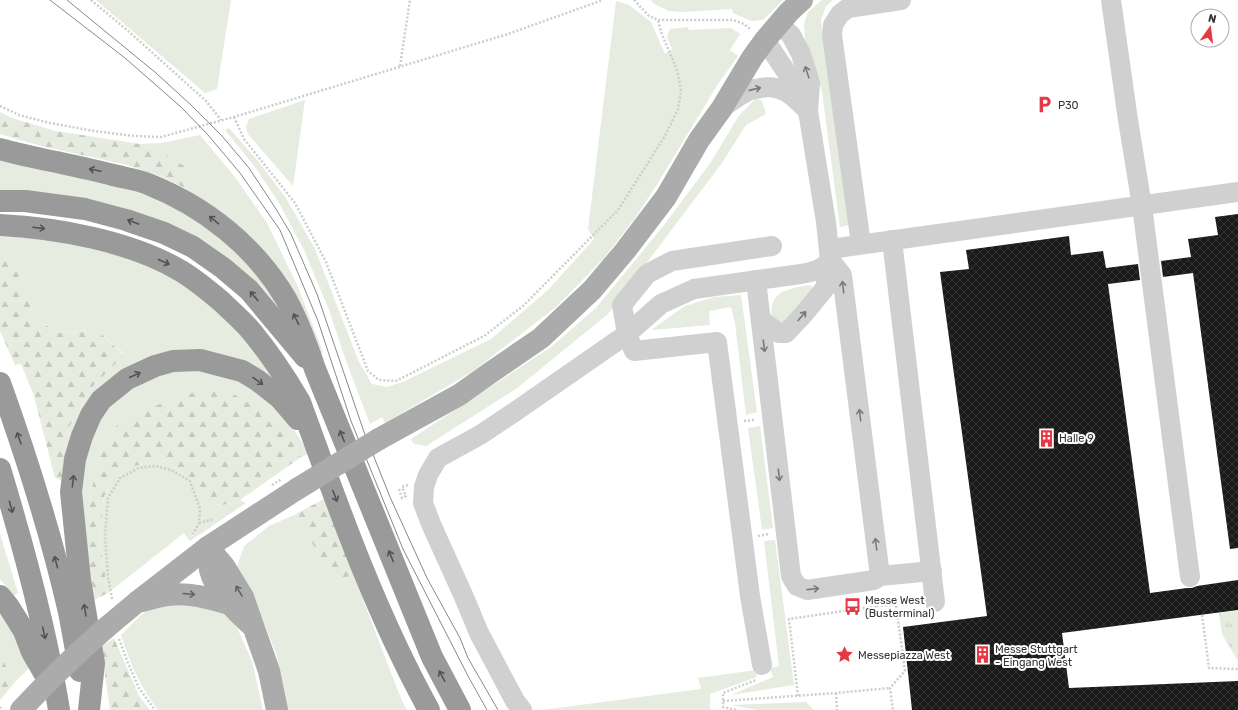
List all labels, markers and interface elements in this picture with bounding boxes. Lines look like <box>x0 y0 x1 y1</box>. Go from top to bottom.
north arrow <box>1190 8 1230 48</box>
text: N <box>1207 12 1218 26</box>
one-way arrow <box>802 67 810 79</box>
one-way arrow <box>749 85 762 93</box>
parking icon: P30 <box>1035 95 1055 115</box>
place label: P30 <box>1058 99 1079 112</box>
one-way arrow <box>89 166 102 174</box>
one-way arrow <box>209 216 220 224</box>
one-way arrow <box>127 217 139 225</box>
one-way arrow <box>32 225 45 232</box>
one-way arrow <box>157 259 169 266</box>
one-way arrow <box>839 280 847 293</box>
one-way arrow <box>250 290 259 301</box>
one-way arrow <box>797 311 806 321</box>
one-way arrow <box>292 314 299 326</box>
one-way arrow <box>760 339 768 352</box>
one-way arrow <box>129 371 141 378</box>
one-way arrow <box>252 377 263 385</box>
one-way arrow <box>856 409 863 422</box>
building icon: Halle 9 <box>1036 428 1056 448</box>
one-way arrow <box>338 430 346 442</box>
one-way arrow <box>15 432 23 444</box>
place label: Halle 9 <box>1059 432 1094 445</box>
one-way arrow <box>775 469 783 482</box>
one-way arrow <box>69 475 76 488</box>
one-way arrow <box>331 490 339 502</box>
one-way arrow <box>8 500 15 513</box>
one-way arrow <box>872 538 880 551</box>
one-way arrow <box>387 551 394 563</box>
one-way arrow <box>51 556 59 569</box>
one-way arrow <box>235 585 243 597</box>
one-way arrow <box>806 585 819 593</box>
one-way arrow <box>182 591 195 598</box>
place label: Messe West (Busterminal) <box>865 594 935 620</box>
bus stop icon: Messe West (Busterminal) <box>842 596 862 616</box>
one-way arrow <box>81 604 89 617</box>
one-way arrow <box>40 626 48 639</box>
place label: Messe Stuttgart - Eingang West <box>995 643 1078 669</box>
place icon: Messepiazza West <box>835 645 855 665</box>
building icon: Messe Stuttgart - Eingang West <box>972 645 992 665</box>
place label: Messepiazza West <box>858 649 951 662</box>
one-way arrow <box>437 670 445 682</box>

